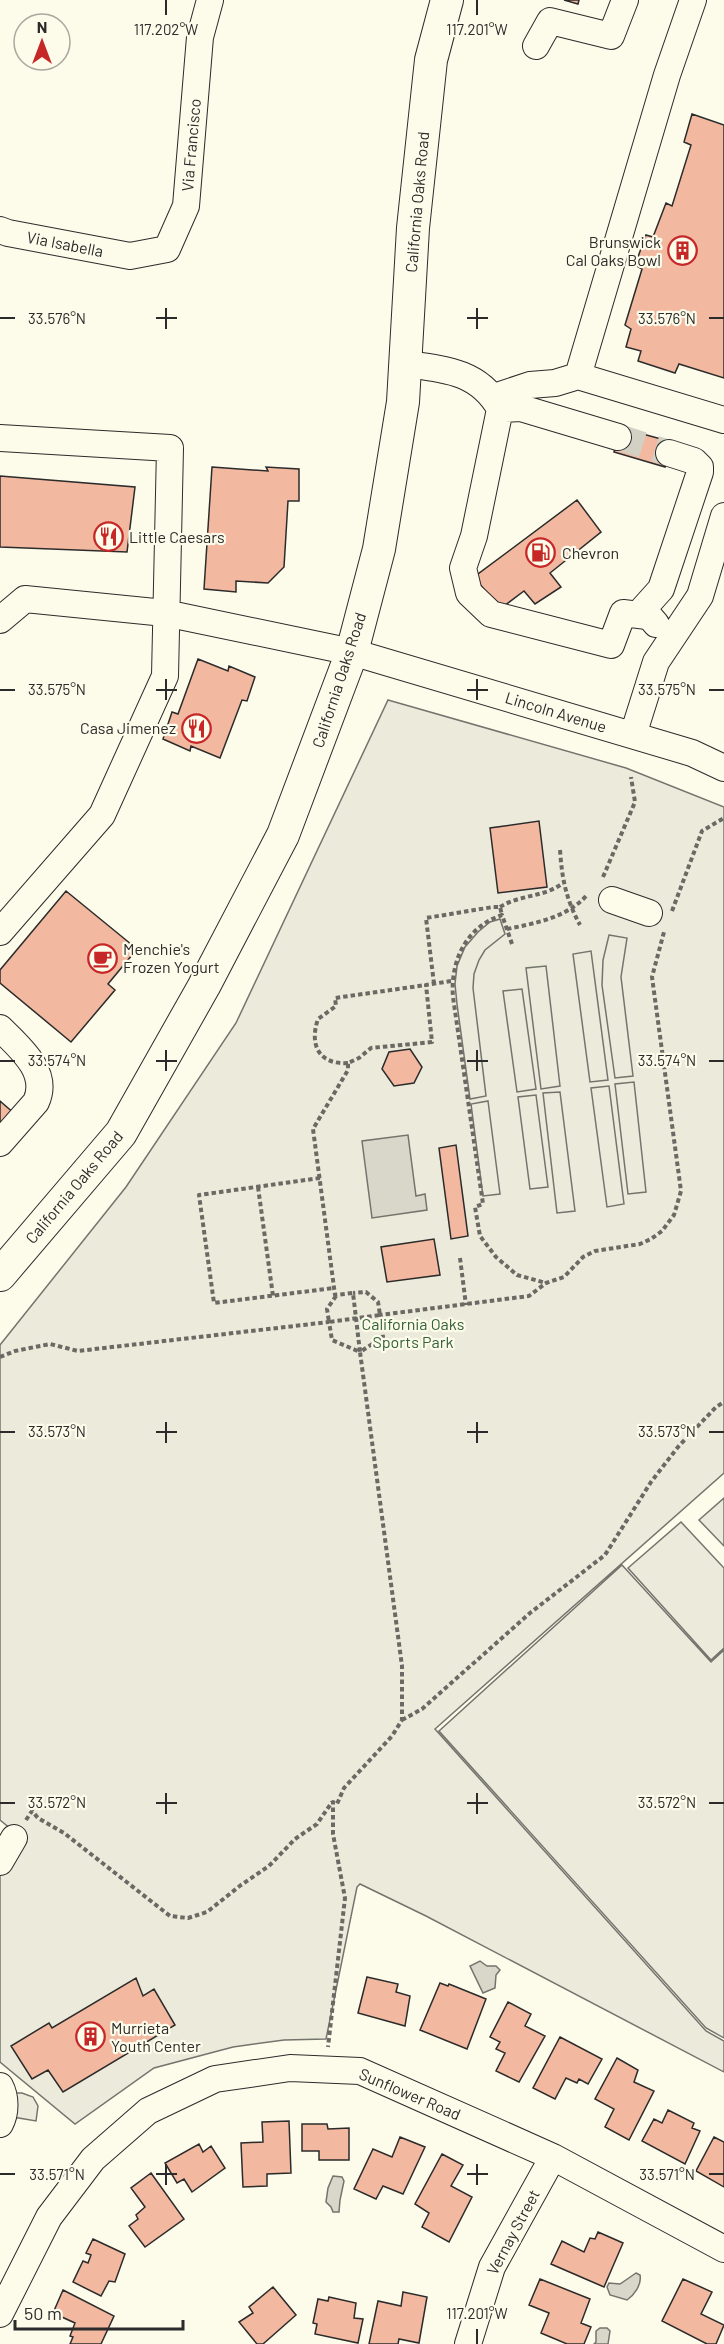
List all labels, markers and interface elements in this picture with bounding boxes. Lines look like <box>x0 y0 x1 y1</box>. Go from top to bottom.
north arrow <box>12 12 72 72</box>
text: N <box>37 17 47 36</box>
text: 117.202°W <box>134 20 198 38</box>
text: 117.201°W <box>446 20 508 38</box>
street label: Via Francisco <box>177 98 204 192</box>
street label: California Oaks Road <box>401 131 432 273</box>
street label: Via Isabella <box>25 227 105 260</box>
place label: Brunswick Cal Oaks Bowl <box>566 232 661 269</box>
building icon: Brunswick Cal Oaks Bowl <box>666 235 698 267</box>
text: 33.576°N <box>28 309 86 327</box>
text: 33.576°N <box>638 309 696 327</box>
restaurant icon: Little Caesars <box>92 521 124 553</box>
place label: Little Caesars <box>129 527 225 546</box>
fuel station icon: Chevron <box>525 537 557 569</box>
place label: Chevron <box>562 543 619 562</box>
street label: California Oaks Road <box>308 610 369 750</box>
text: 33.575°N <box>28 680 86 698</box>
text: 33.575°N <box>638 680 696 698</box>
street label: Lincoln Avenue <box>503 687 609 736</box>
restaurant icon: Casa Jimenez <box>181 712 213 744</box>
place label: Casa Jimenez <box>80 718 176 737</box>
place label: Menchie's Frozen Yogurt <box>123 939 220 976</box>
cafe icon: Menchie's Frozen Yogurt <box>86 942 118 974</box>
text: 33.574°N <box>28 1051 86 1069</box>
text: 33.574°N <box>638 1051 696 1069</box>
street label: California Oaks Road <box>21 1126 126 1247</box>
park label: California Oaks Sports Park <box>362 1314 464 1351</box>
text: 33.573°N <box>28 1422 86 1440</box>
text: 33.573°N <box>638 1422 696 1440</box>
text: 33.572°N <box>28 1793 86 1811</box>
text: 33.572°N <box>638 1793 696 1811</box>
place label: Murrieta Youth Center <box>111 2018 201 2055</box>
building icon: Murrieta Youth Center <box>74 2021 106 2053</box>
street label: Sunflower Road <box>357 2064 464 2123</box>
text: 33.571°N <box>29 2165 85 2183</box>
text: 33.571°N <box>639 2165 695 2183</box>
street label: Vernay Street <box>482 2186 543 2278</box>
scale bar <box>15 2293 183 2331</box>
text: 50 m <box>24 2302 62 2324</box>
text: 117.201°W <box>446 2304 508 2322</box>

